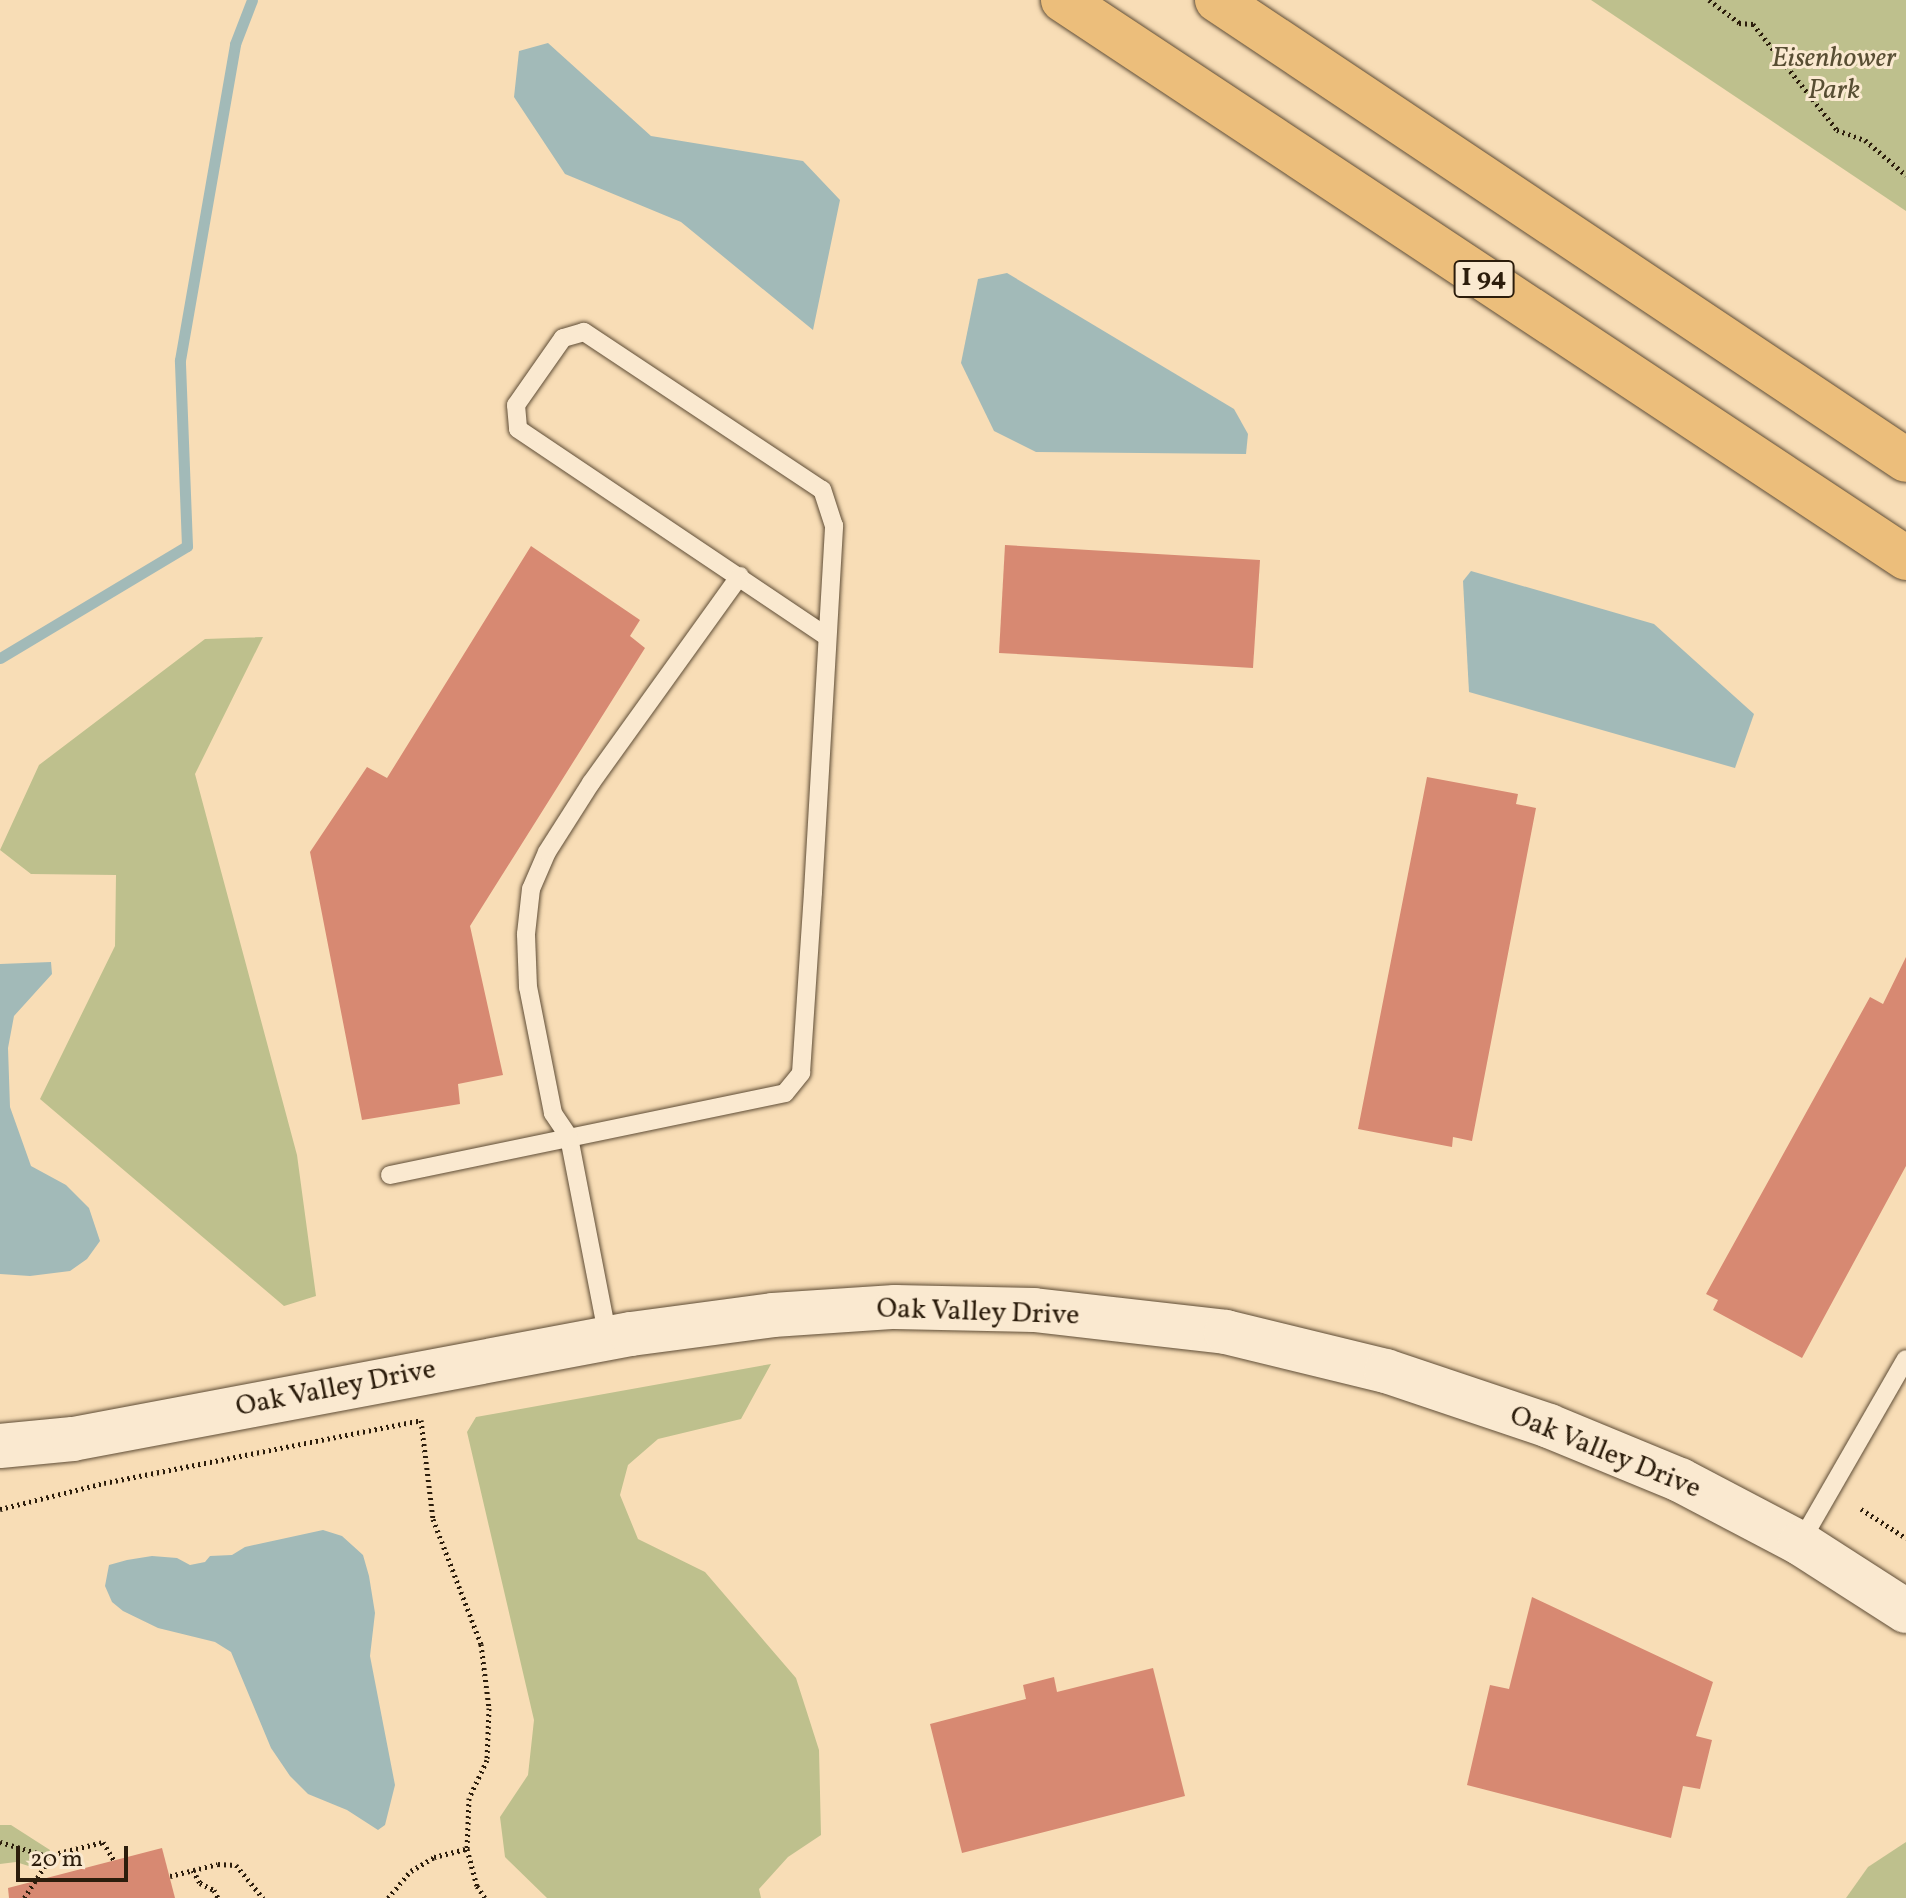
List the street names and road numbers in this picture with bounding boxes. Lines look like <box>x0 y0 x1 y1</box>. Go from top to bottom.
road number: I 94 <box>1452 257 1516 301</box>
street label: Oak Valley Drive <box>875 1293 1081 1333</box>
street label: Oak Valley Drive <box>232 1353 440 1425</box>
street label: Oak Valley Drive <box>1504 1399 1706 1507</box>

